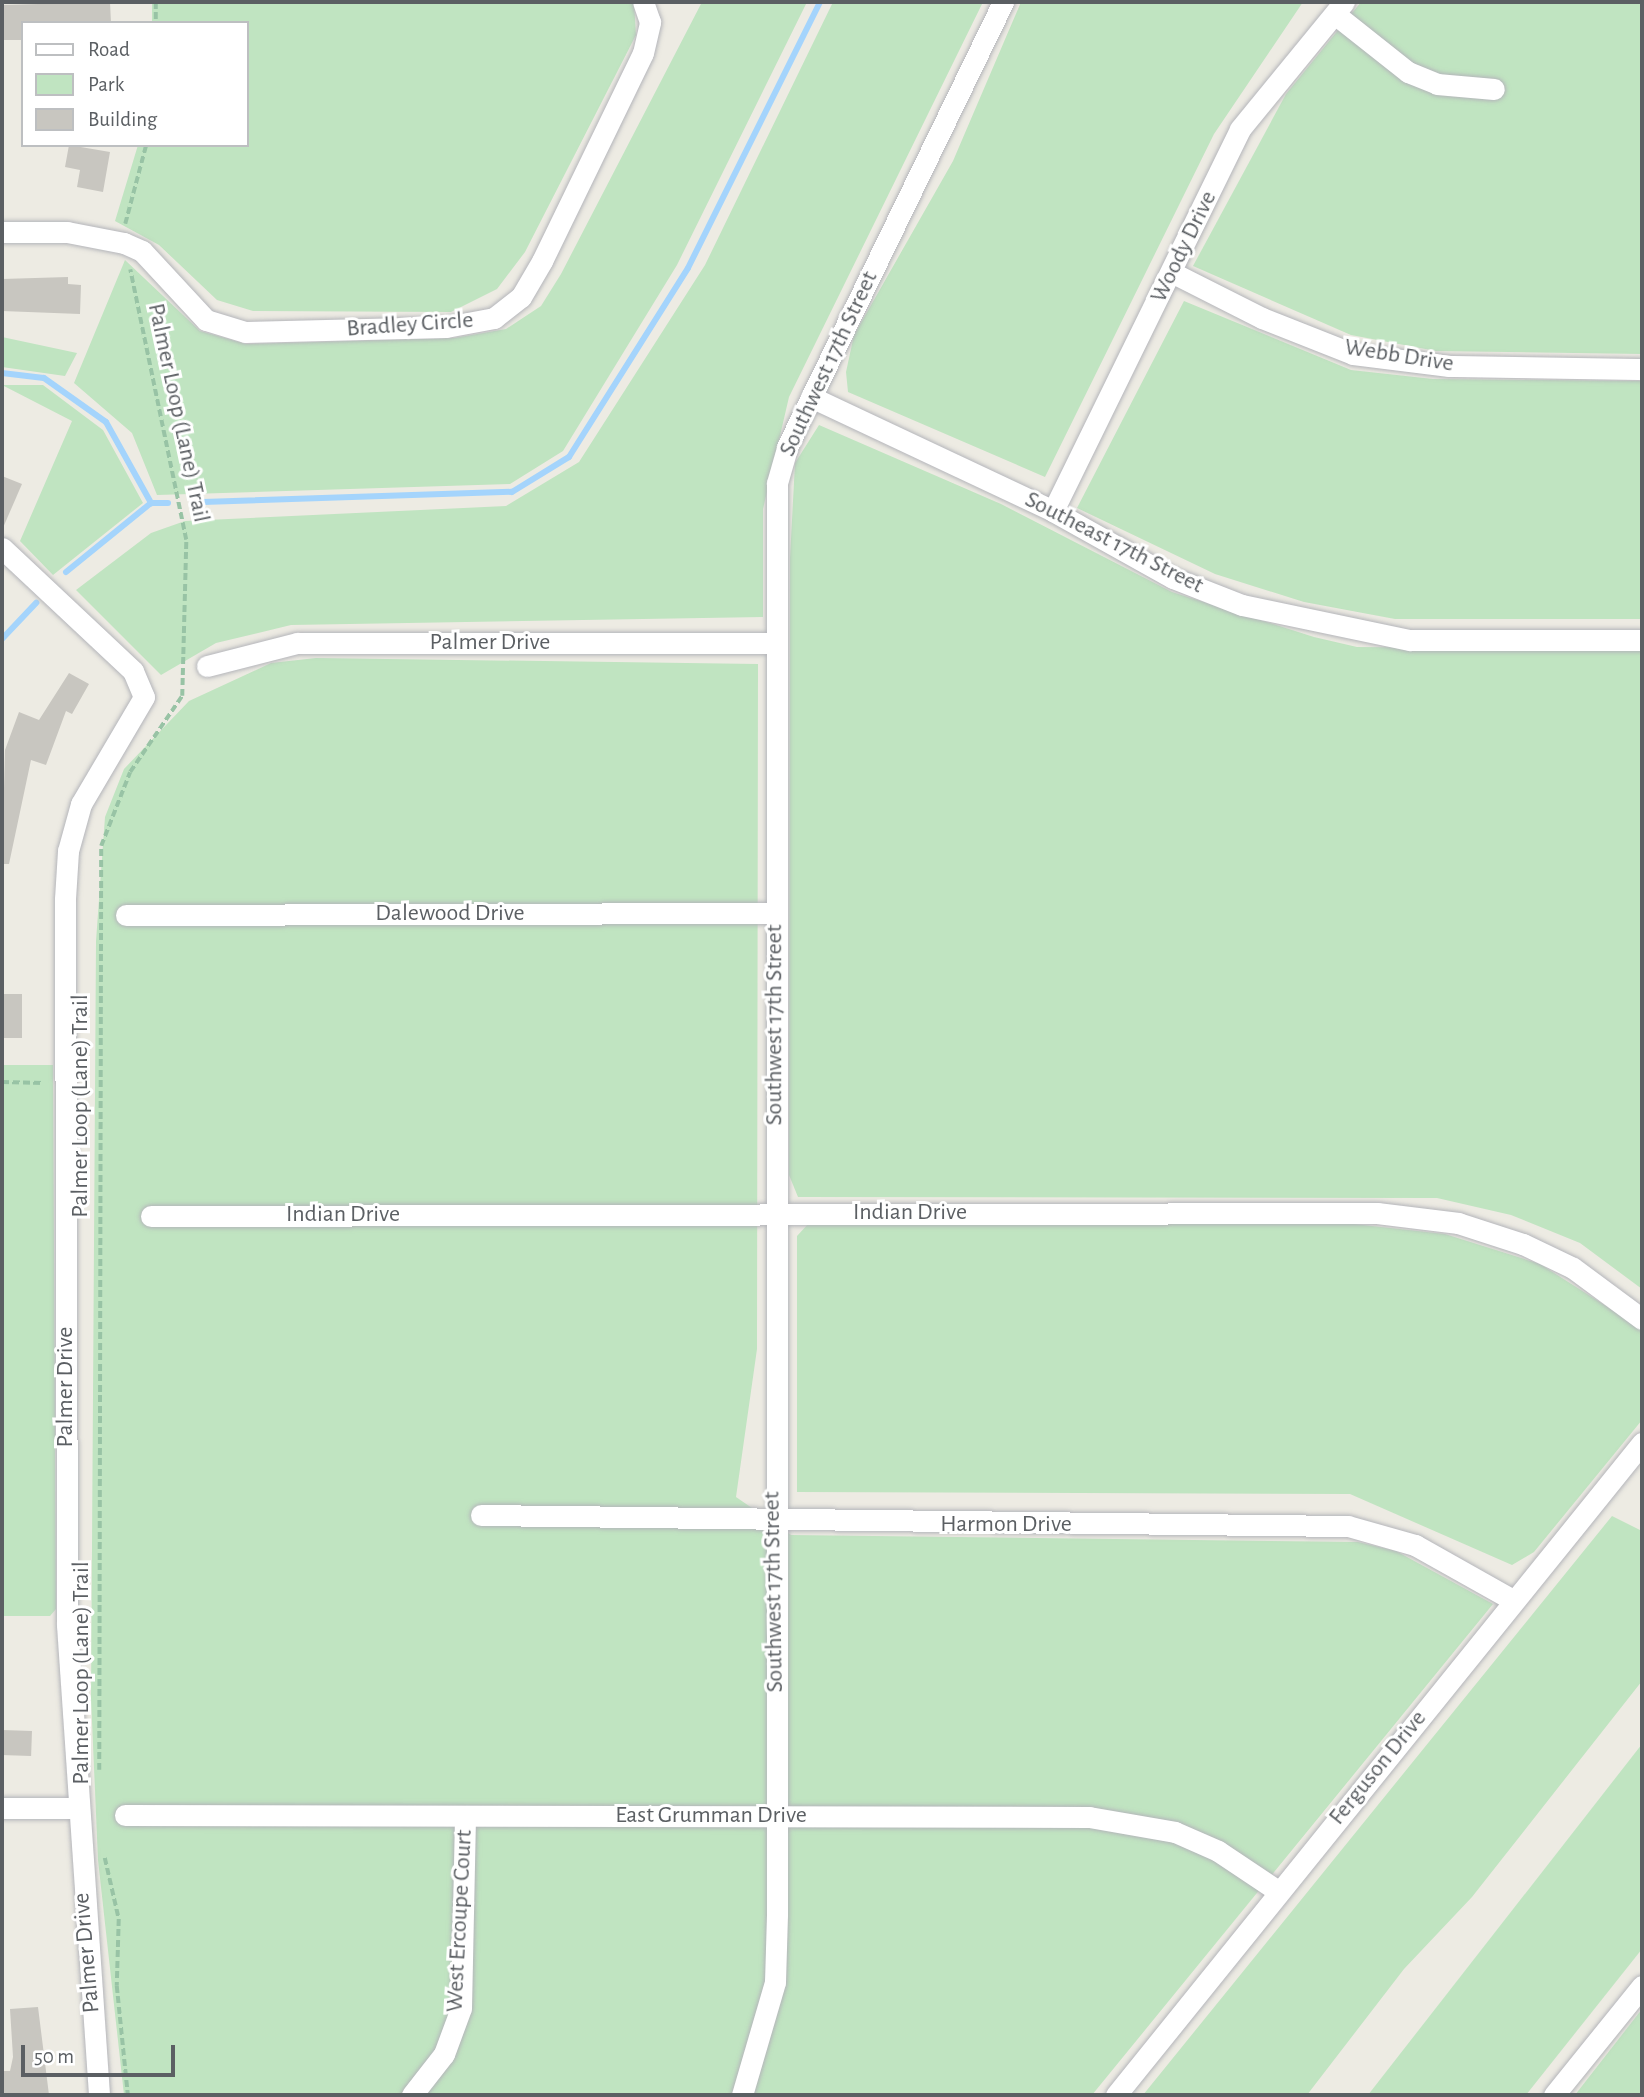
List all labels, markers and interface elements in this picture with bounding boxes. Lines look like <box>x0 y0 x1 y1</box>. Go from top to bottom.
legend <box>21 21 248 147</box>
text: Road <box>88 39 130 60</box>
text: Park <box>88 74 124 95</box>
text: Building <box>88 109 157 130</box>
street label: Woody Drive <box>1145 187 1223 307</box>
street label: Southwest 17th Street <box>774 267 884 461</box>
street label: Palmer Loop (Lane) Trail <box>141 301 215 525</box>
street label: Bradley Circle <box>346 306 474 344</box>
street label: Webb Drive <box>1342 333 1456 379</box>
street label: Southeast 17th Street <box>1020 486 1208 600</box>
street label: Palmer Drive <box>430 629 550 657</box>
street label: Dalewood Drive <box>375 900 525 928</box>
street label: Southwest 17th Street <box>761 925 789 1125</box>
street label: Palmer Loop (Lane) Trail <box>67 994 95 1218</box>
street label: Indian Drive <box>853 1199 967 1227</box>
street label: Indian Drive <box>286 1201 400 1229</box>
street label: Palmer Drive <box>52 1327 80 1447</box>
street label: Southwest 17th Street <box>758 1491 790 1693</box>
street label: Harmon Drive <box>940 1511 1072 1539</box>
street label: Palmer Loop (Lane) Trail <box>68 1561 96 1785</box>
street label: Ferguson Drive <box>1323 1705 1433 1831</box>
street label: East Grumman Drive <box>615 1802 807 1830</box>
street label: West Ercoupe Court <box>441 1829 479 2013</box>
street label: Palmer Drive <box>67 1892 107 2014</box>
scale bar <box>24 2030 178 2074</box>
text: 50 m <box>34 2046 74 2067</box>

